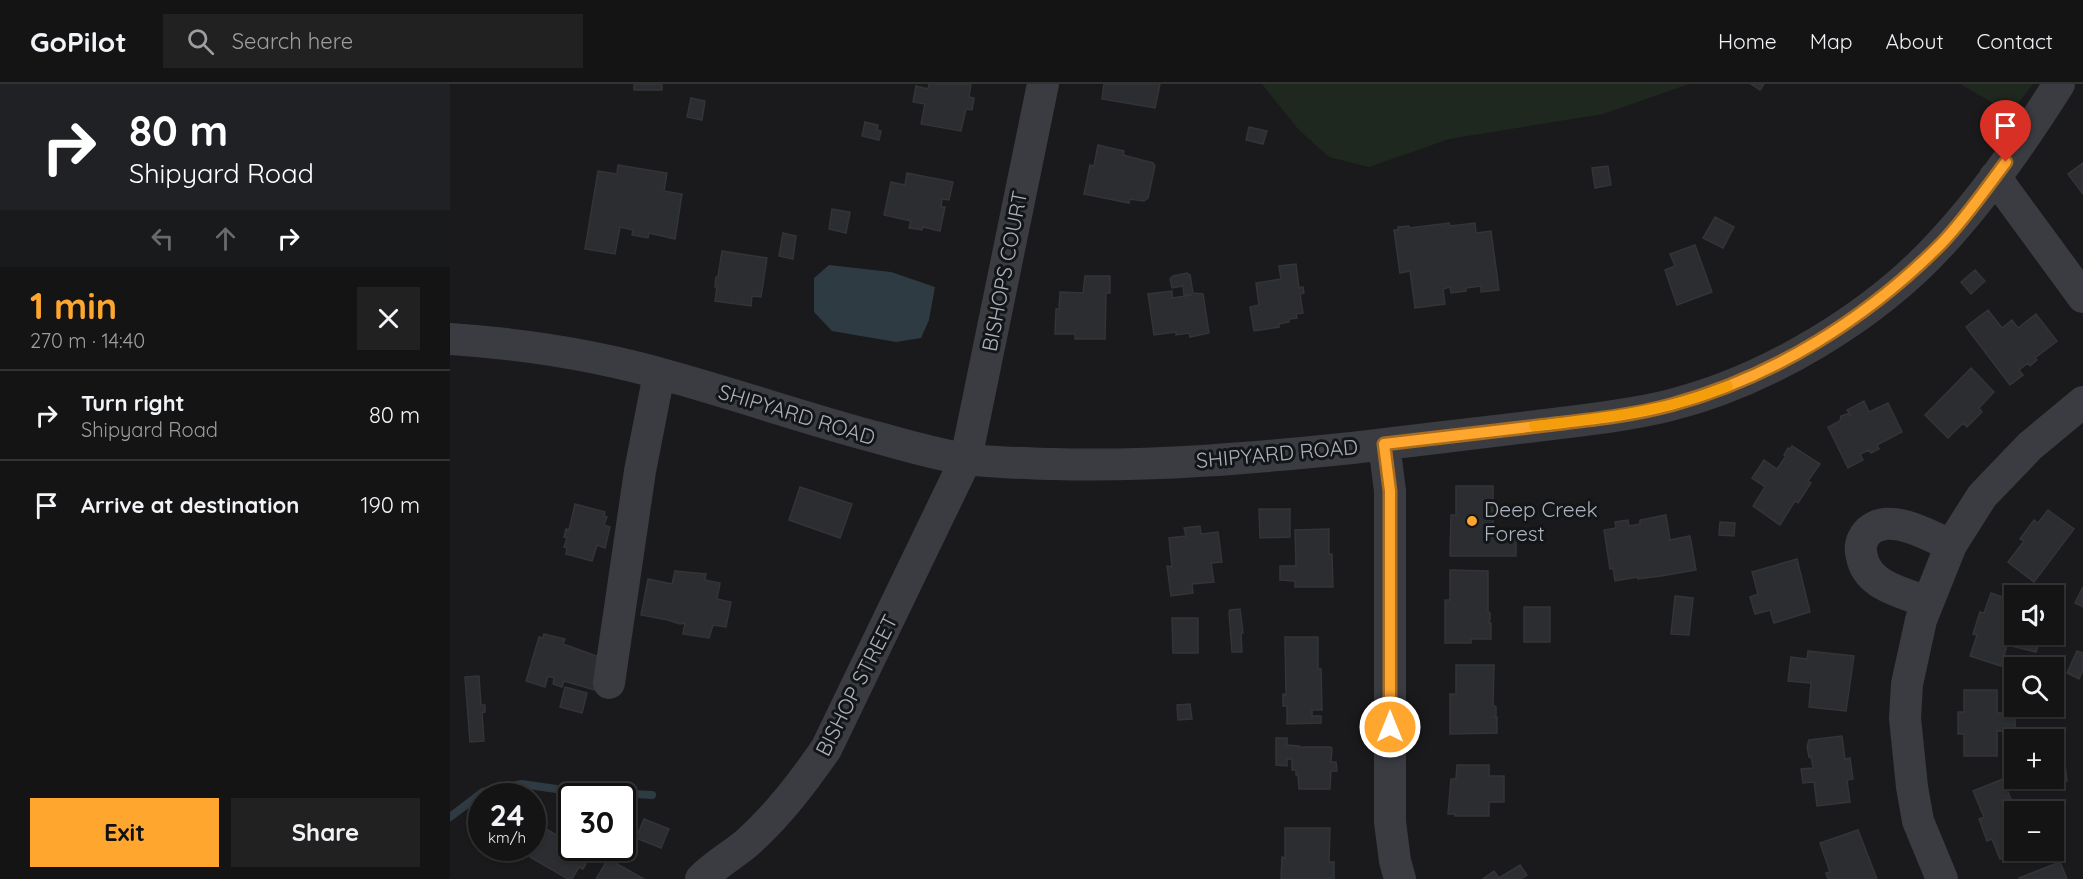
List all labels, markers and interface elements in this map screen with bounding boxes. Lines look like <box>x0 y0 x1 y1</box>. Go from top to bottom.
search box <box>163 14 583 68</box>
text: GoPilot <box>30 24 127 59</box>
icon: search <box>184 25 217 58</box>
text: Search here <box>232 27 353 55</box>
text: Home <box>1718 28 1777 54</box>
text: Map <box>1810 28 1853 54</box>
text: About <box>1886 28 1944 54</box>
text: Contact <box>1977 28 2053 54</box>
pin <box>1980 100 2031 162</box>
text: 80 m <box>129 104 228 157</box>
icon: right <box>30 108 108 186</box>
icon: arrive <box>1989 109 2022 142</box>
text: Shipyard Road <box>129 156 314 190</box>
street label: BISHOPS COURT <box>976 188 1032 354</box>
icon: left <box>146 222 179 255</box>
icon: ahead <box>209 222 242 255</box>
icon: right <box>272 222 305 255</box>
text: 1 min <box>30 283 117 328</box>
button: close <box>357 287 420 350</box>
text: 270 m · 14:40 <box>30 328 145 353</box>
street label: SHIPYARD ROAD <box>715 378 879 450</box>
text: Turn right <box>81 389 185 417</box>
icon: right <box>30 399 63 432</box>
text: 80 m <box>369 401 420 429</box>
text: Shipyard Road <box>81 417 218 442</box>
street label: SHIPYARD ROAD <box>1195 433 1359 473</box>
icon: arrive <box>30 489 63 522</box>
text: Arrive at destination <box>81 491 299 519</box>
text: 190 m <box>360 491 420 519</box>
place label: Deep Creek Forest <box>1484 496 1598 546</box>
marker: Deep Creek Forest <box>1465 514 1479 528</box>
map controls <box>2004 585 2064 861</box>
button: sound <box>2004 585 2064 645</box>
street label: BISHOP STREET <box>809 610 903 760</box>
button: search <box>2004 657 2064 717</box>
position arrow <box>1358 695 1422 759</box>
button: + <box>2004 729 2064 789</box>
speed limit sign: 30 <box>558 783 636 861</box>
text: 24 <box>490 796 524 834</box>
button: Exit <box>30 798 219 867</box>
button: Share <box>231 798 420 867</box>
button: − <box>2004 801 2064 861</box>
text: km/h <box>488 828 526 847</box>

